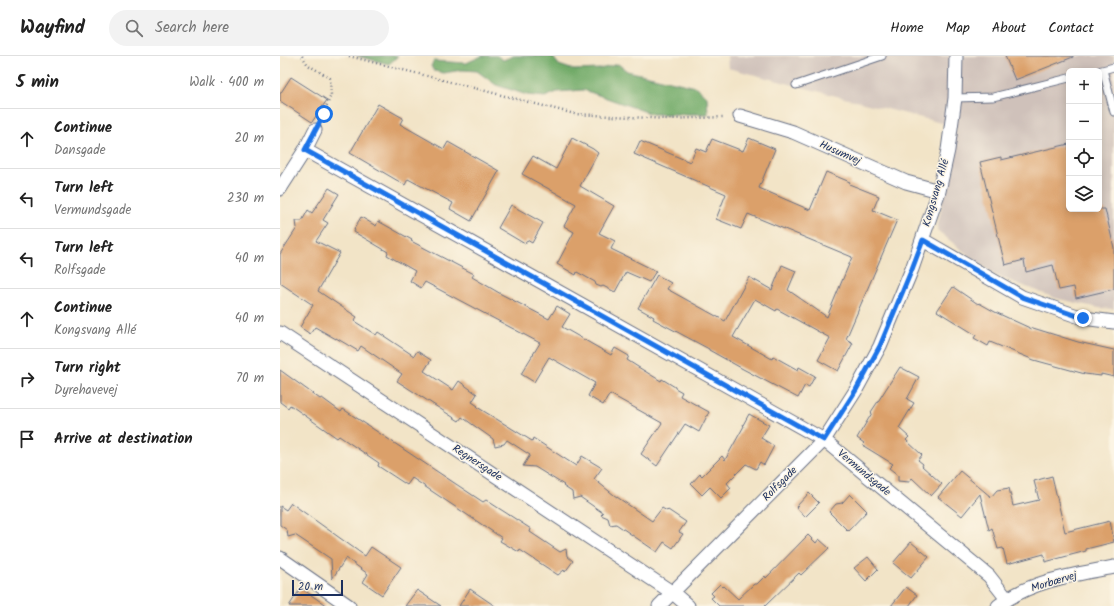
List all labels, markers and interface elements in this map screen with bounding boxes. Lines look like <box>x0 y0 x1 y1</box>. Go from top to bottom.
search box <box>109 10 389 46</box>
text: Wayfind <box>20 13 85 43</box>
text: Search here <box>155 16 229 40</box>
icon: search <box>123 17 145 39</box>
text: Home <box>890 17 924 39</box>
text: Map <box>946 17 970 39</box>
text: About <box>992 17 1026 39</box>
text: Contact <box>1048 17 1094 39</box>
map controls <box>1066 68 1102 212</box>
button: + <box>1066 68 1102 104</box>
text: 5 min <box>16 69 59 96</box>
text: Walk · 400 m <box>189 72 264 93</box>
button: − <box>1066 104 1102 140</box>
route start <box>315 105 333 123</box>
text: Continue <box>54 116 112 140</box>
icon: ahead <box>16 128 38 150</box>
text: 20 m <box>234 128 264 149</box>
street label: Husumvej <box>816 136 865 171</box>
text: Dansgade <box>54 140 106 161</box>
button: locate <box>1066 140 1102 176</box>
street label: Kongsvang Allé <box>918 156 955 229</box>
text: Turn left <box>54 176 114 200</box>
button: layers <box>1066 176 1102 212</box>
icon: left <box>16 188 38 210</box>
text: 230 m <box>227 188 264 209</box>
text: Vermundsgade <box>54 200 131 221</box>
text: Turn left <box>54 236 114 260</box>
icon: left <box>16 248 38 270</box>
text: 40 m <box>235 248 264 269</box>
text: Rolfsgade <box>54 260 106 281</box>
text: Continue <box>54 296 112 320</box>
icon: ahead <box>16 308 38 330</box>
text: 40 m <box>235 308 264 329</box>
route end <box>1074 309 1092 327</box>
text: Kongsvang Allé <box>54 320 136 341</box>
text: Turn right <box>54 356 121 380</box>
icon: right <box>16 368 38 390</box>
text: 70 m <box>236 368 264 389</box>
text: Dyrehavevej <box>54 380 118 401</box>
text: Arrive at destination <box>54 427 193 451</box>
icon: arrive <box>16 428 38 450</box>
street label: Regnersgade <box>448 440 506 486</box>
street label: Vermundsgade <box>833 445 895 501</box>
street label: Rolfsgade <box>758 462 802 506</box>
street label: Morbærvej <box>1029 566 1080 598</box>
scale bar <box>292 578 343 597</box>
text: 20 m <box>298 578 323 596</box>

